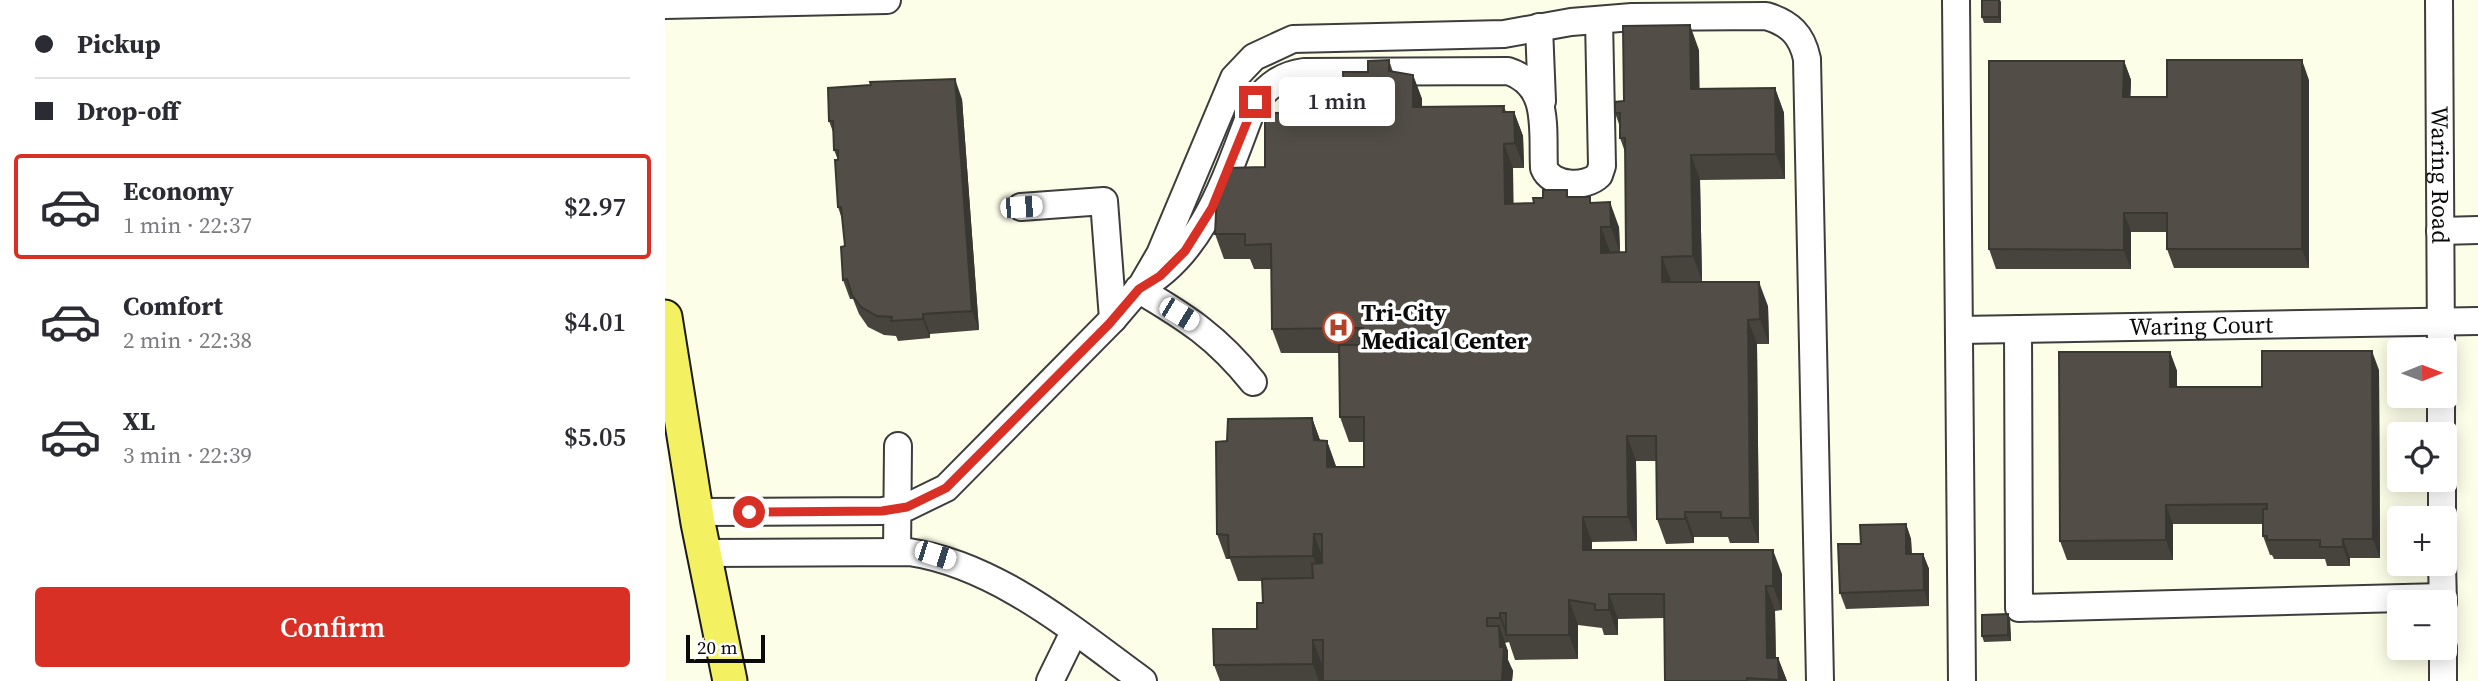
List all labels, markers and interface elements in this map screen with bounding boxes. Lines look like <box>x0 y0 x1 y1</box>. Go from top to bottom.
text: Pickup <box>77 26 161 62</box>
callout: 1 min <box>1279 78 1395 126</box>
text: 1 min <box>1307 85 1367 117</box>
route end <box>1239 86 1271 118</box>
text: Drop-off <box>77 93 179 129</box>
street label: Waring Road <box>2424 106 2457 244</box>
text: Economy <box>123 173 234 209</box>
icon: car <box>39 175 102 238</box>
text: $2.97 <box>564 189 626 225</box>
car <box>1000 195 1043 219</box>
text: 1 min · 22:37 <box>123 209 252 241</box>
text: Comfort <box>123 288 223 324</box>
icon: car <box>39 290 102 353</box>
car <box>1156 294 1203 334</box>
place label: Tri-City Medical Center <box>1361 296 1529 357</box>
text: $4.01 <box>564 304 626 340</box>
street label: Waring Court <box>2129 308 2273 343</box>
hospital icon: Tri-City Medical Center <box>1321 310 1355 344</box>
text: 2 min · 22:38 <box>123 324 252 356</box>
north arrow <box>2387 338 2457 408</box>
map controls <box>2387 338 2457 660</box>
text: XL <box>123 403 155 439</box>
icon: car <box>39 405 102 468</box>
text: $5.05 <box>564 419 626 455</box>
button: locate <box>2387 422 2457 492</box>
text: 3 min · 22:39 <box>123 439 252 471</box>
route start <box>733 496 765 528</box>
button: + <box>2387 506 2457 576</box>
car <box>912 539 959 571</box>
button: Confirm <box>35 587 630 667</box>
button: − <box>2387 590 2457 660</box>
scale bar <box>686 632 765 664</box>
text: 20 m <box>697 634 738 660</box>

